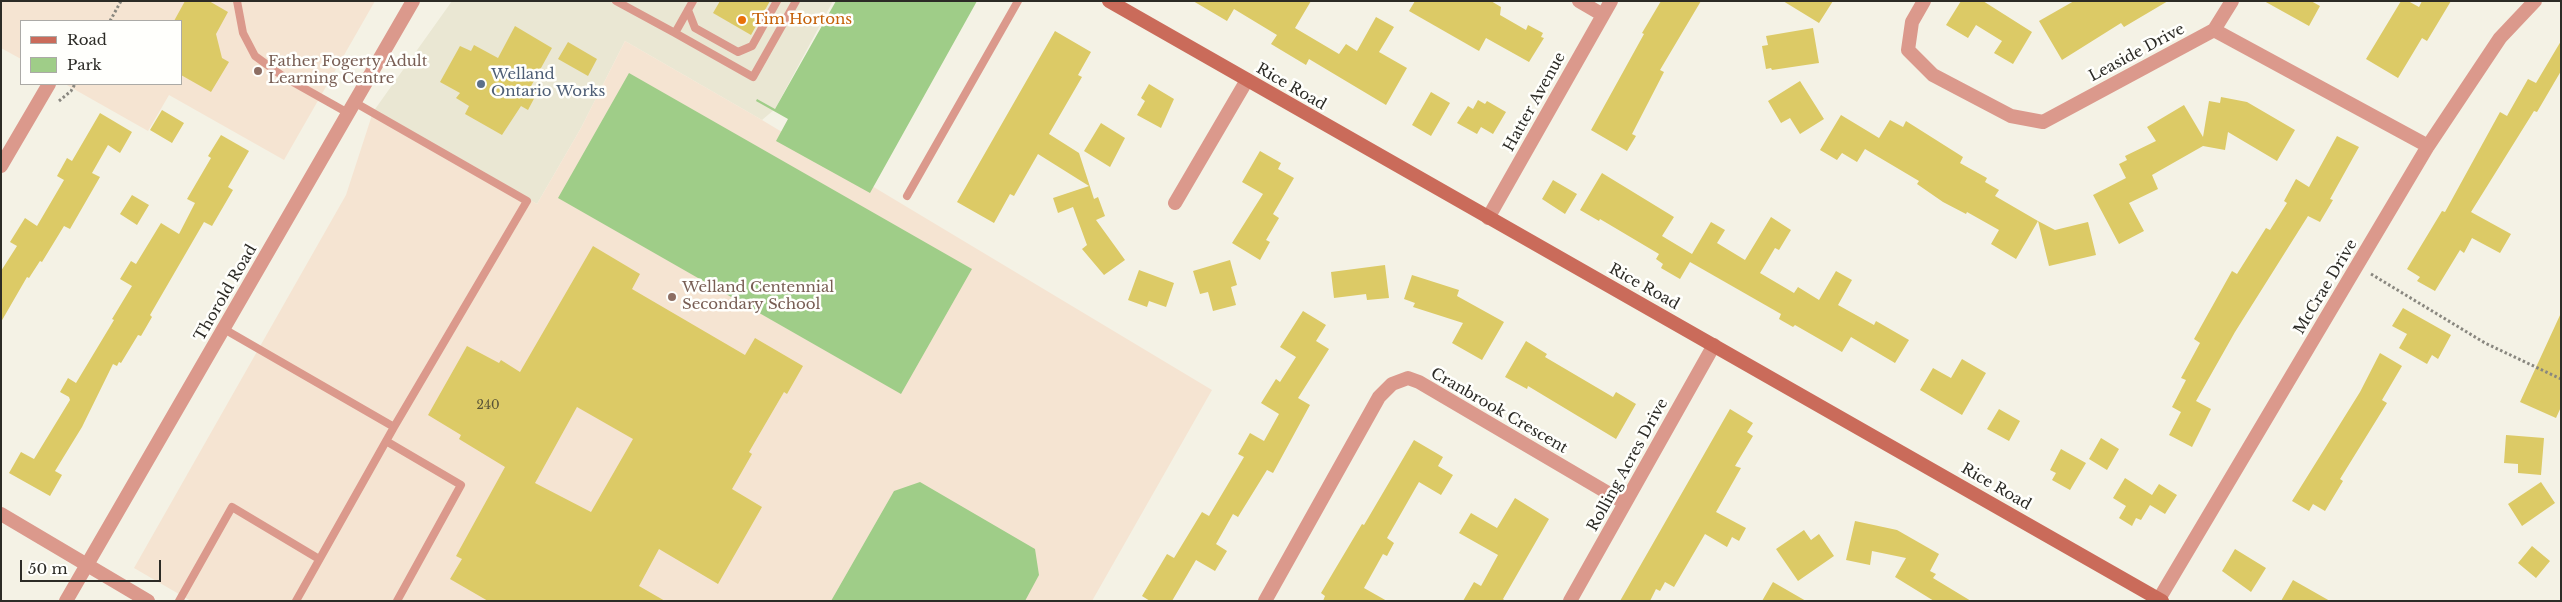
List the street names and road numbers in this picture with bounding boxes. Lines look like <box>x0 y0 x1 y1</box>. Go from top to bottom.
street label: Leaside Drive <box>2086 20 2188 86</box>
street label: Hatter Avenue <box>1500 49 1570 155</box>
street label: Rice Road <box>1253 60 1329 114</box>
street label: McCrae Drive <box>2291 236 2361 338</box>
street label: Thorold Road <box>191 242 261 344</box>
street label: Rice Road <box>1606 260 1682 314</box>
street label: Cranbrook Crescent <box>1427 364 1571 458</box>
street label: Rolling Acres Drive <box>1584 396 1672 534</box>
street label: Rice Road <box>1958 460 2034 514</box>

